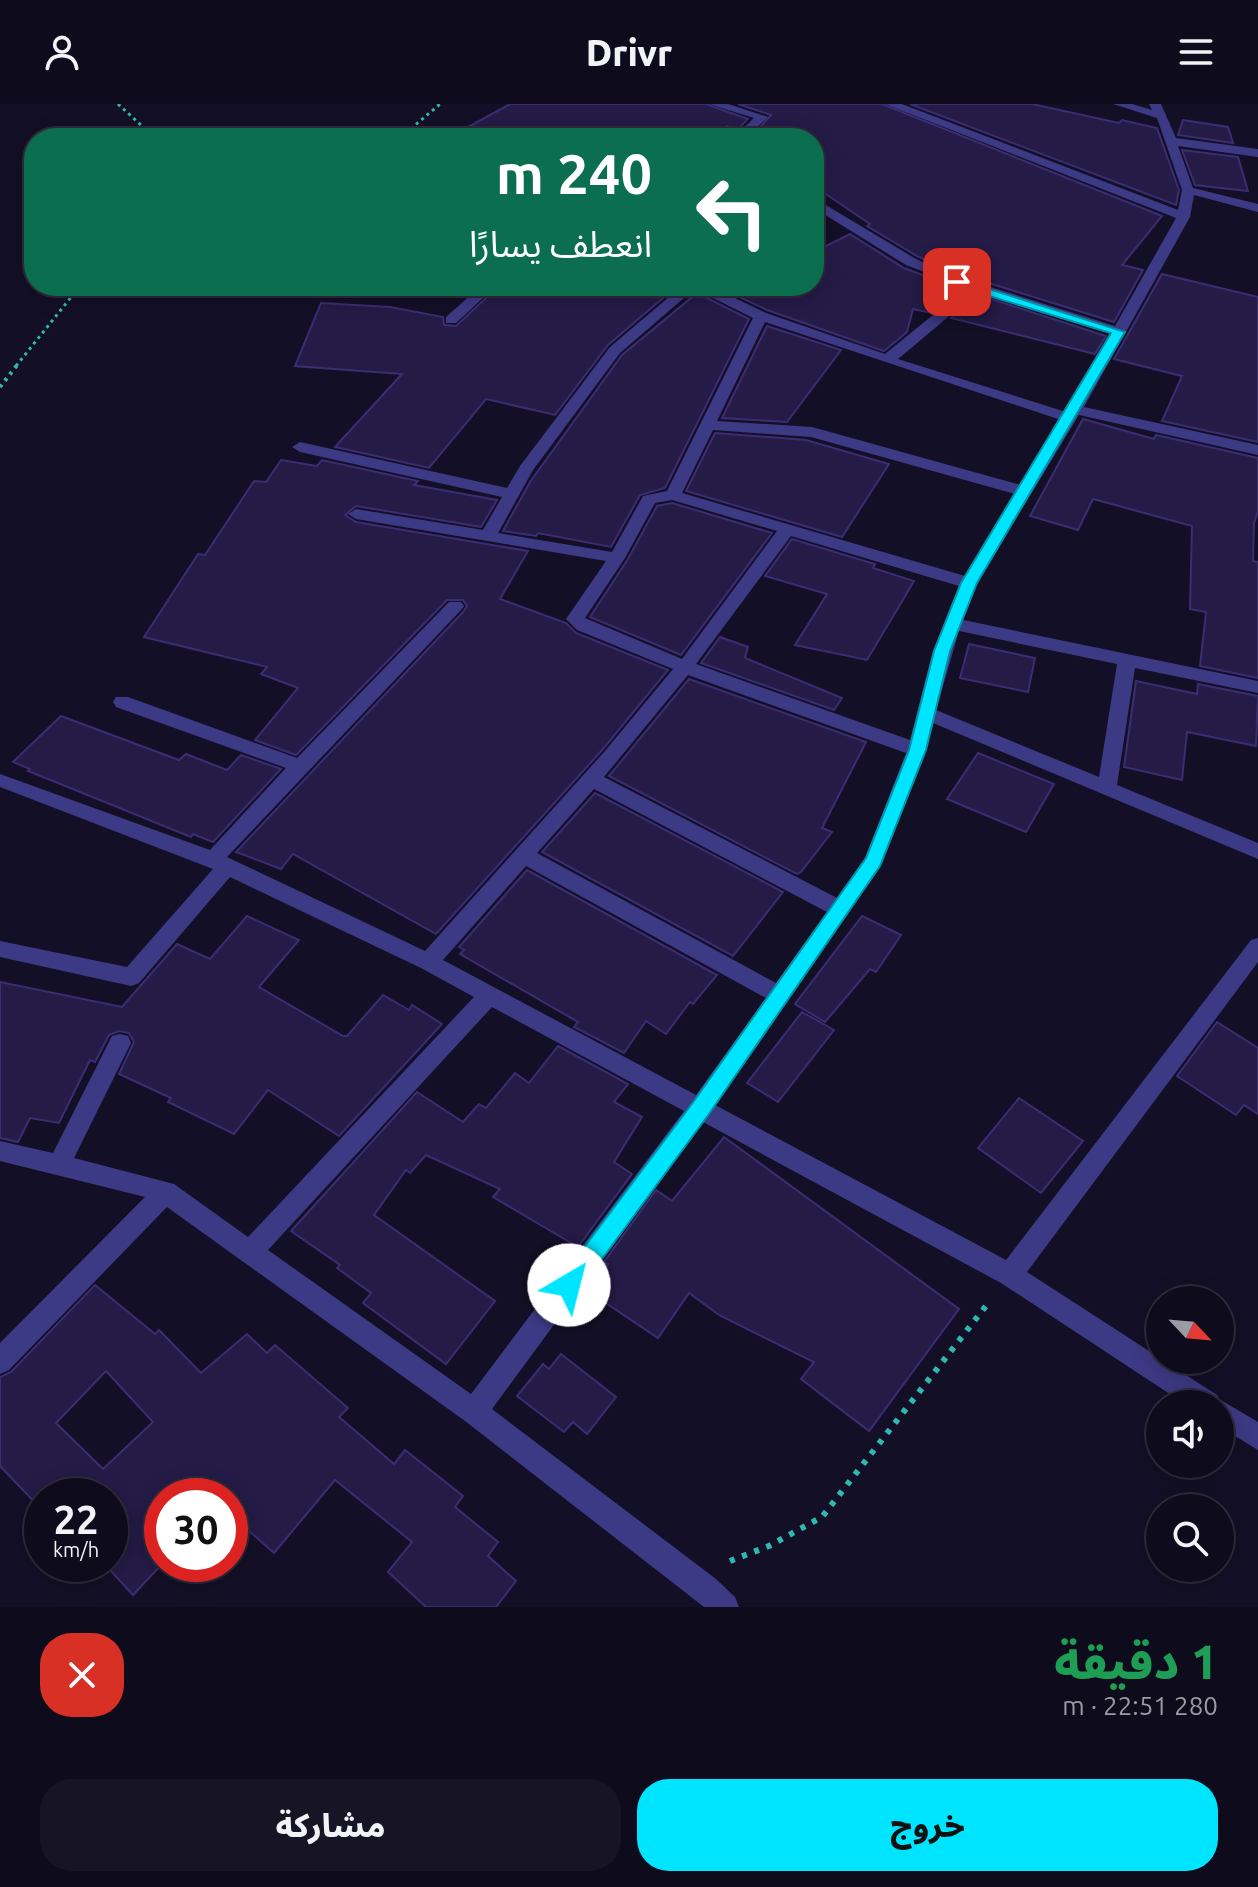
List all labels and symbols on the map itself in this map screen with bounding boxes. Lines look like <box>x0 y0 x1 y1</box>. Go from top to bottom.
pin <box>923 248 991 316</box>
position arrow <box>527 1243 611 1327</box>
north arrow <box>1146 1286 1234 1374</box>
speed limit sign: 30 <box>144 1478 248 1582</box>

